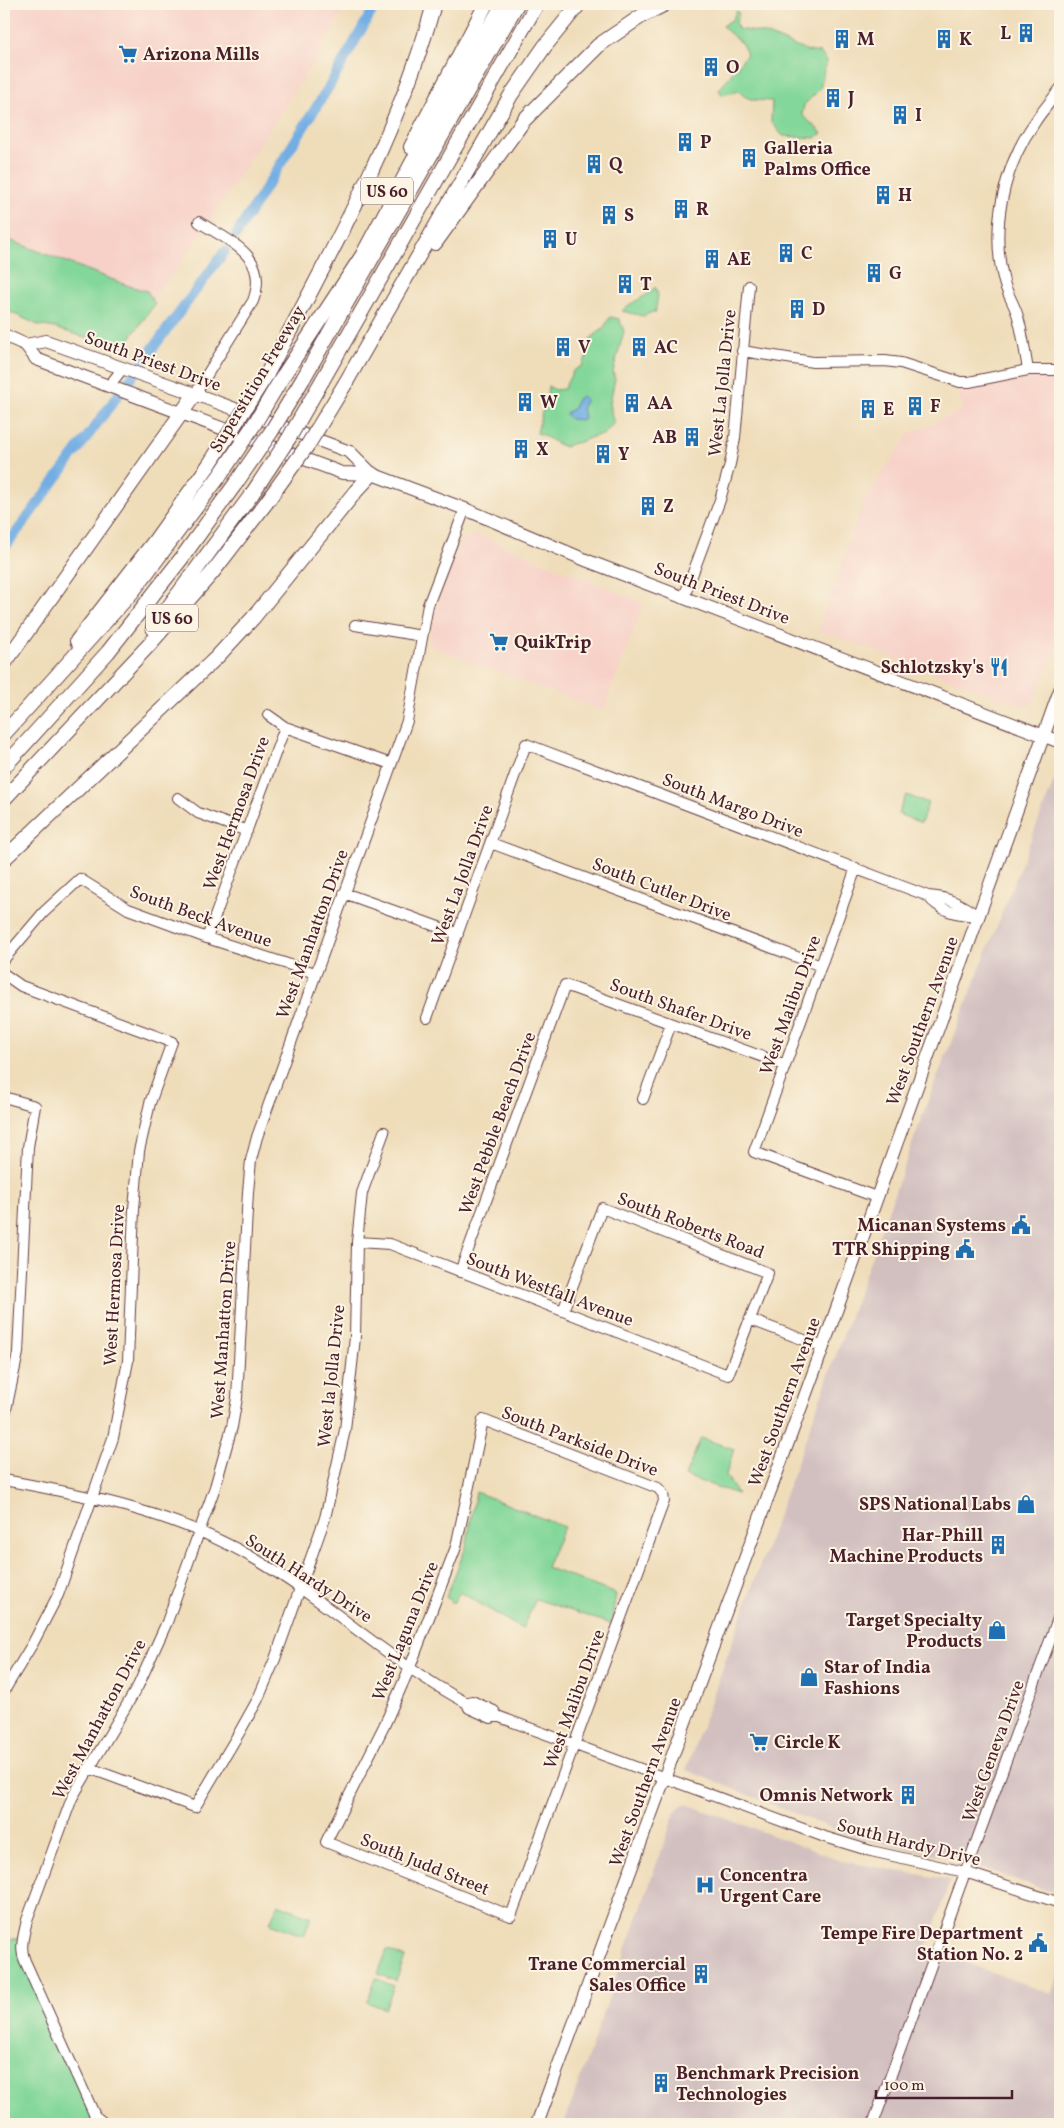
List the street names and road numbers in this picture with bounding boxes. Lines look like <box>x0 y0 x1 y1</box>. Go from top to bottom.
road number: US 60 <box>361 178 413 205</box>
street label: Superstition Freeway <box>204 301 312 458</box>
street label: West La Jolla Drive <box>703 308 744 458</box>
street label: South Priest Drive <box>81 326 224 399</box>
street label: South Priest Drive <box>650 557 793 632</box>
road number: US 60 <box>146 604 198 632</box>
street label: West Hermosa Drive <box>198 733 277 894</box>
street label: South Margo Drive <box>658 768 807 845</box>
street label: West La Jolla Drive <box>426 802 500 949</box>
street label: West Manhatton Drive <box>271 846 356 1023</box>
street label: South Cutler Drive <box>588 852 735 929</box>
street label: South Beck Avenue <box>126 880 275 955</box>
street label: West Malibu Drive <box>755 932 828 1079</box>
street label: West Southern Avenue <box>881 933 966 1110</box>
street label: South Shafer Drive <box>606 973 755 1048</box>
street label: West Pebble Beach Drive <box>454 1029 543 1218</box>
street label: South Roberts Road <box>613 1187 768 1266</box>
street label: West Hermosa Drive <box>99 1203 132 1367</box>
street label: West Manhatton Drive <box>206 1240 243 1420</box>
street label: South Westfall Avenue <box>462 1247 637 1334</box>
street label: West la Jolla Drive <box>313 1304 352 1449</box>
street label: West Southern Avenue <box>743 1314 828 1491</box>
street label: South Parkside Drive <box>497 1401 662 1484</box>
street label: South Hardy Drive <box>240 1529 377 1630</box>
street label: West Laguna Drive <box>367 1558 446 1705</box>
street label: West Malibu Drive <box>539 1626 612 1773</box>
street label: West Manhatton Drive <box>47 1635 153 1805</box>
street label: West Geneva Drive <box>957 1677 1032 1826</box>
street label: West Southern Avenue <box>604 1694 689 1871</box>
street label: South Hardy Drive <box>834 1814 983 1873</box>
street label: South Judd Street <box>356 1828 493 1903</box>

